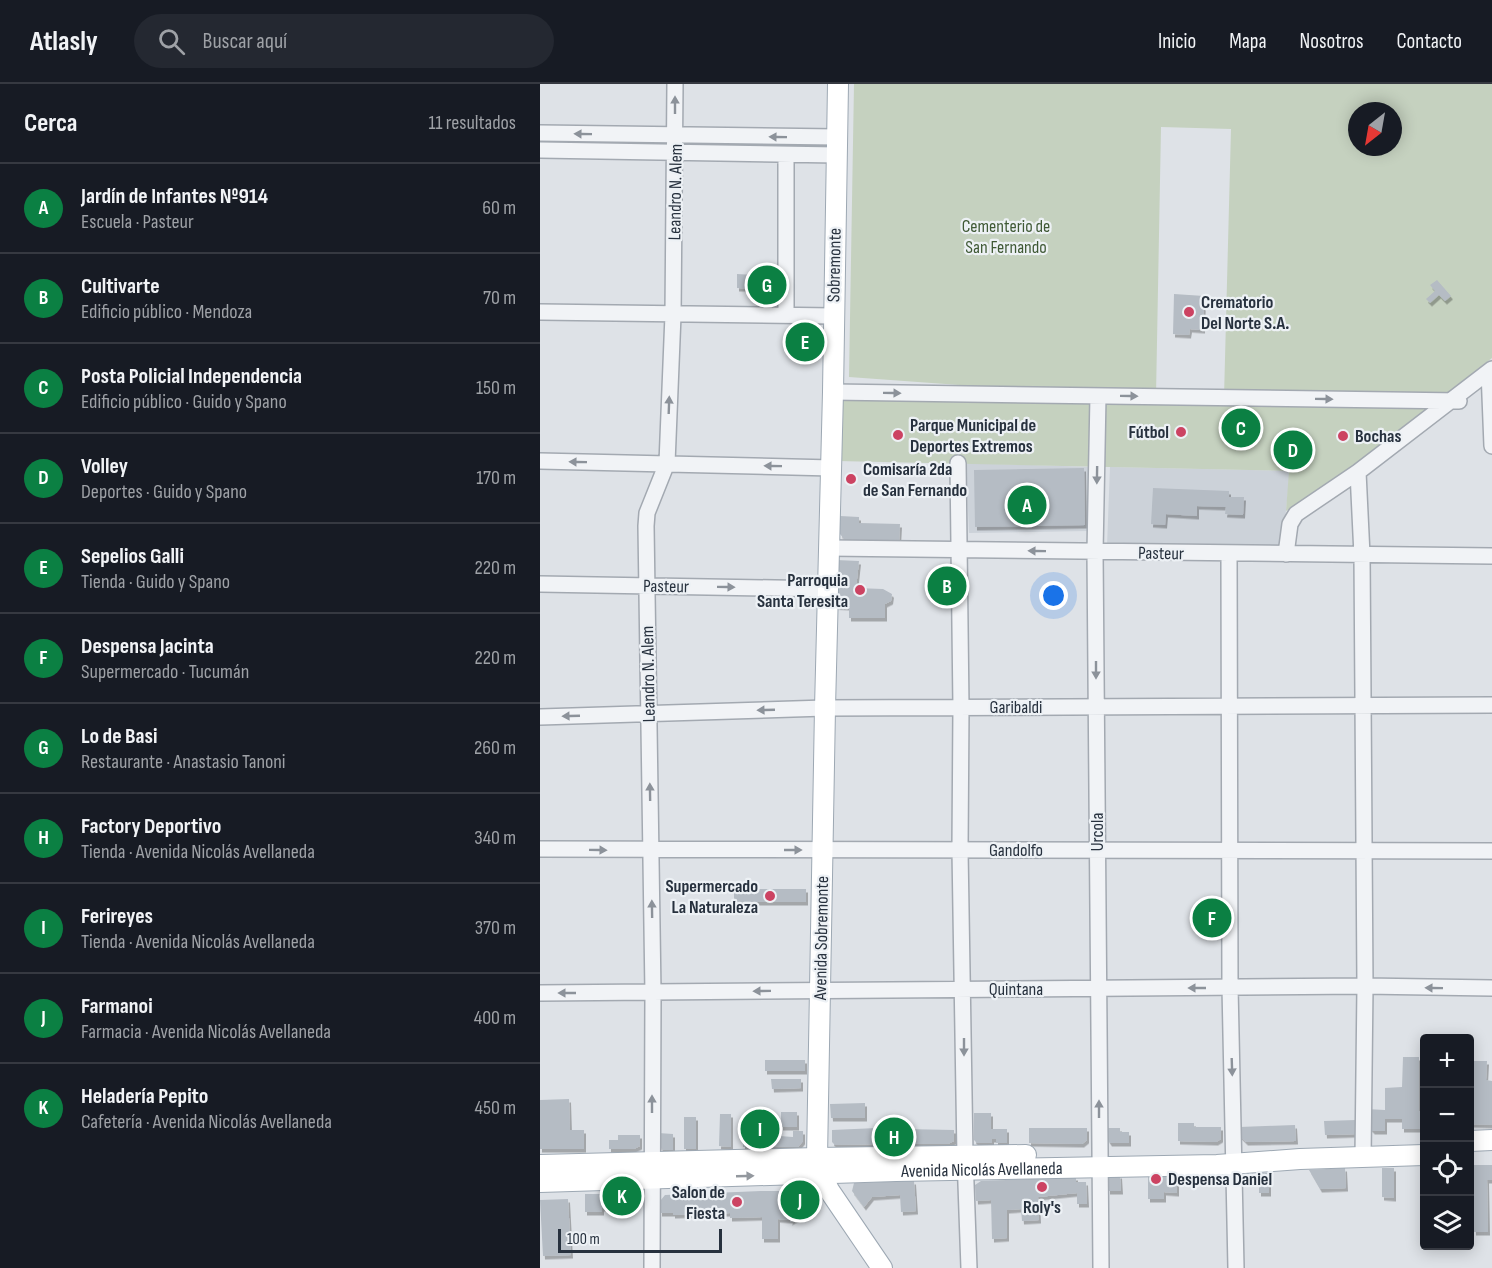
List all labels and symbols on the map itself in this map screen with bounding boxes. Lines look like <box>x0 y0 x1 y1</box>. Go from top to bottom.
one-way arrow <box>670 96 680 115</box>
north arrow <box>1348 102 1402 156</box>
one-way arrow <box>574 129 593 139</box>
one-way arrow <box>769 132 788 142</box>
street label: Leandro N. Alem <box>664 144 687 240</box>
park label: Cementerio de San Fernando <box>962 216 1050 258</box>
street label: Sobremonte <box>823 228 846 302</box>
pin: G <box>748 262 786 308</box>
place label: Crematorio Del Norte S.A. <box>1201 292 1289 334</box>
marker: Crematorio Del Norte S.A. <box>1182 305 1196 319</box>
pin: E <box>786 320 824 364</box>
one-way arrow <box>882 388 901 397</box>
one-way arrow <box>1119 391 1138 401</box>
one-way arrow <box>1314 394 1333 404</box>
one-way arrow <box>665 395 674 414</box>
pin: C <box>1222 406 1260 450</box>
place label: Parque Municipal de Deportes Extremos <box>910 415 1036 457</box>
place label: Fútbol <box>1129 422 1169 443</box>
marker: Fútbol <box>1174 425 1188 439</box>
place label: Bochas <box>1355 426 1401 447</box>
marker: Parque Municipal de Deportes Extremos <box>891 428 905 442</box>
pin: D <box>1274 428 1312 472</box>
marker: Bochas <box>1336 429 1350 443</box>
one-way arrow <box>569 457 588 466</box>
place label: Comisaría 2da de San Fernando <box>863 459 967 501</box>
one-way arrow <box>764 461 783 471</box>
one-way arrow <box>1092 466 1102 485</box>
marker: Comisaría 2da de San Fernando <box>844 472 858 486</box>
pin: A <box>1008 482 1046 528</box>
street label: Pasteur <box>1138 543 1184 564</box>
one-way arrow <box>1027 546 1046 556</box>
pin: B <box>928 564 966 608</box>
place label: Parroquia Santa Teresita <box>757 570 848 612</box>
street label: Pasteur <box>643 576 689 597</box>
your location <box>1039 581 1068 610</box>
one-way arrow <box>717 583 736 592</box>
marker: Parroquia Santa Teresita <box>853 583 867 597</box>
street label: Leandro N. Alem <box>637 626 660 722</box>
one-way arrow <box>1091 661 1101 680</box>
street label: Garibaldi <box>990 697 1042 718</box>
one-way arrow <box>757 705 776 715</box>
one-way arrow <box>562 711 581 721</box>
one-way arrow <box>646 782 655 801</box>
street label: Urcola <box>1087 813 1108 851</box>
street label: Gandolfo <box>989 840 1043 861</box>
one-way arrow <box>589 845 608 855</box>
one-way arrow <box>784 845 803 855</box>
place label: Supermercado La Naturaleza <box>665 876 758 918</box>
street label: Avenida Sobremonte <box>810 876 833 1001</box>
marker: Supermercado La Naturaleza <box>763 889 777 903</box>
pin: F <box>1192 896 1232 940</box>
one-way arrow <box>647 899 657 918</box>
street label: Quintana <box>989 979 1043 1000</box>
one-way arrow <box>1187 983 1206 993</box>
one-way arrow <box>1424 983 1443 992</box>
one-way arrow <box>753 987 772 996</box>
one-way arrow <box>558 988 577 998</box>
one-way arrow <box>959 1038 969 1057</box>
one-way arrow <box>1227 1057 1236 1076</box>
one-way arrow <box>647 1094 657 1113</box>
one-way arrow <box>1094 1099 1104 1118</box>
pin: I <box>740 1106 780 1152</box>
pin: H <box>874 1114 914 1160</box>
street label: Avenida Nicolás Avellaneda <box>900 1158 1063 1182</box>
place label: Despensa Daniel <box>1168 1169 1272 1190</box>
one-way arrow <box>736 1171 755 1181</box>
marker: Despensa Daniel <box>1149 1172 1163 1186</box>
pin: K <box>602 1174 641 1218</box>
pin: J <box>780 1178 820 1222</box>
marker: Roly's <box>1035 1180 1049 1194</box>
place label: Salon de Fiesta <box>672 1182 725 1224</box>
marker: Salon de Fiesta <box>730 1195 744 1209</box>
place label: Roly's <box>1023 1197 1061 1218</box>
scale bar <box>558 1226 722 1254</box>

